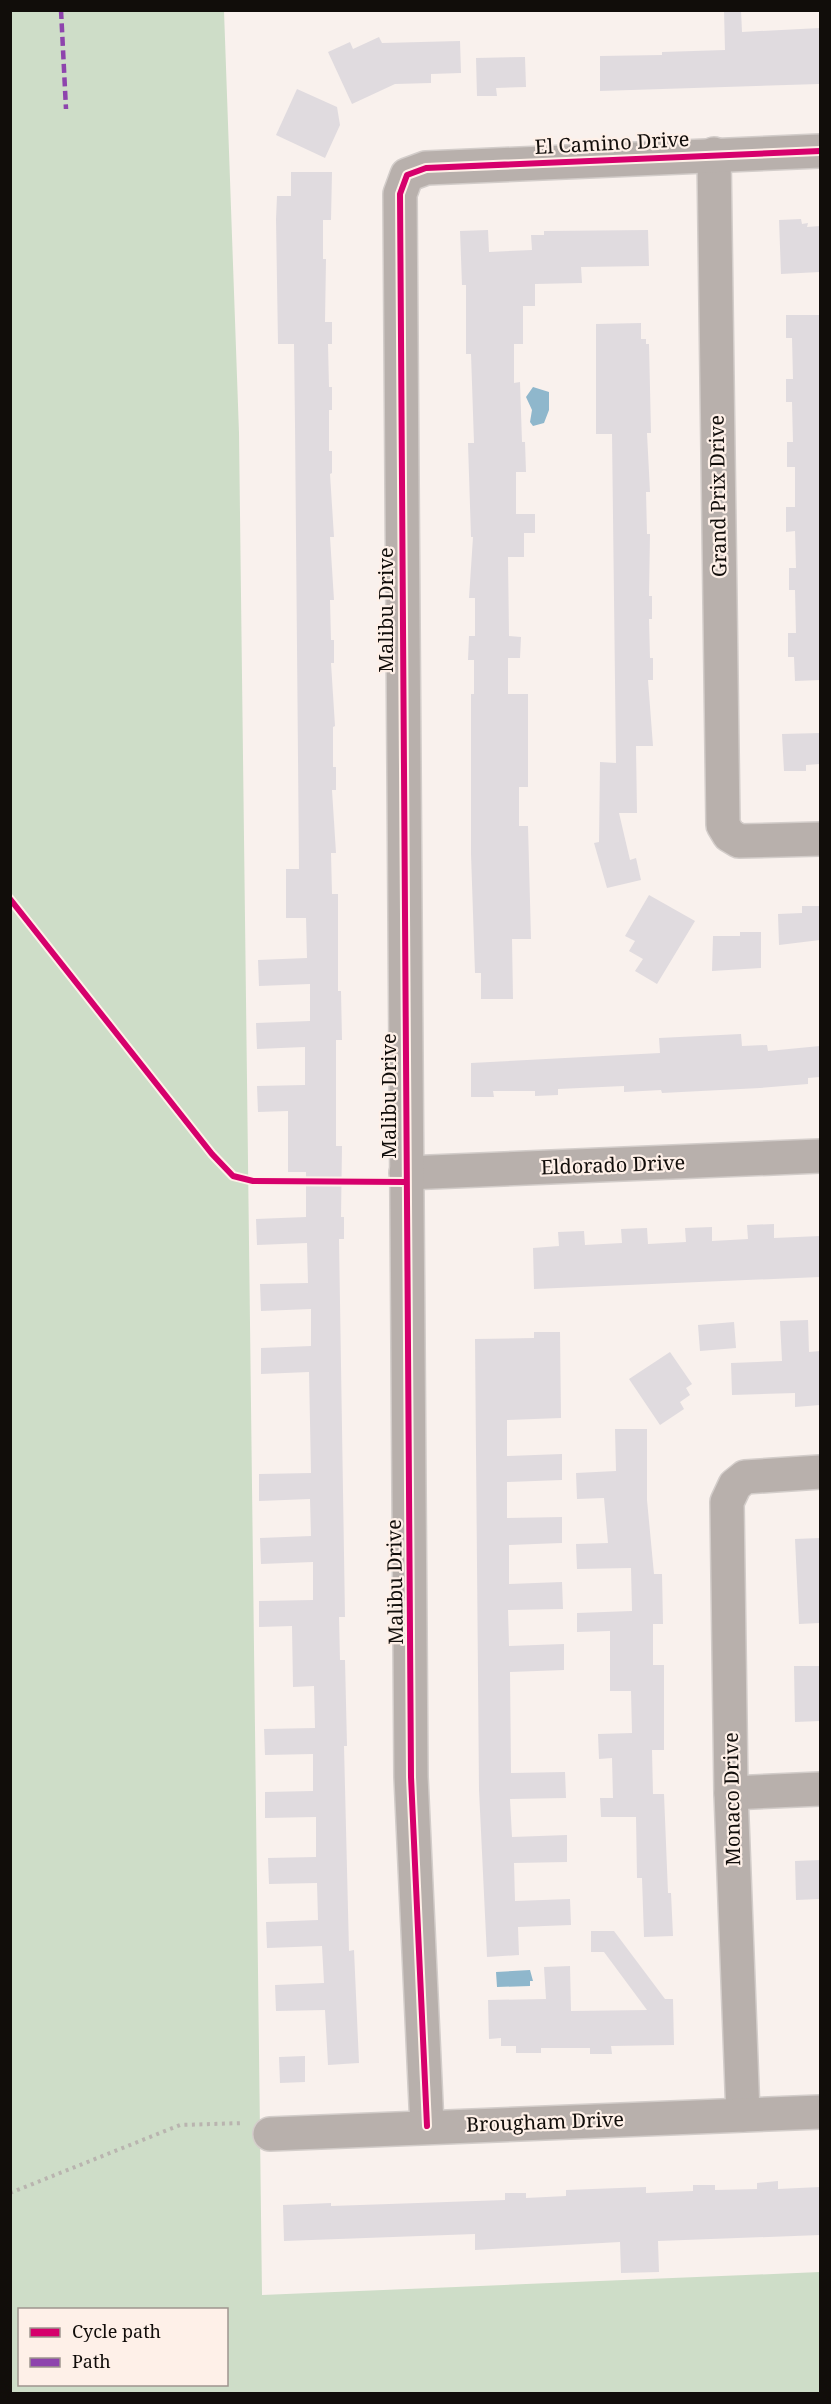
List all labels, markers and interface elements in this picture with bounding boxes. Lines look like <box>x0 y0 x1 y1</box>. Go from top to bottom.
street label: El Camino Drive <box>534 125 690 160</box>
street label: Grand Prix Drive <box>703 415 732 577</box>
street label: Malibu Drive <box>372 547 399 673</box>
street label: Malibu Drive <box>375 1033 402 1159</box>
street label: Eldorado Drive <box>540 1148 686 1181</box>
street label: Malibu Drive <box>380 1519 409 1645</box>
street label: Monaco Drive <box>717 1732 746 1866</box>
street label: Brougham Drive <box>465 2105 625 2138</box>
legend <box>18 2308 228 2386</box>
text: Cycle path <box>72 2319 161 2343</box>
text: Path <box>72 2349 111 2373</box>

